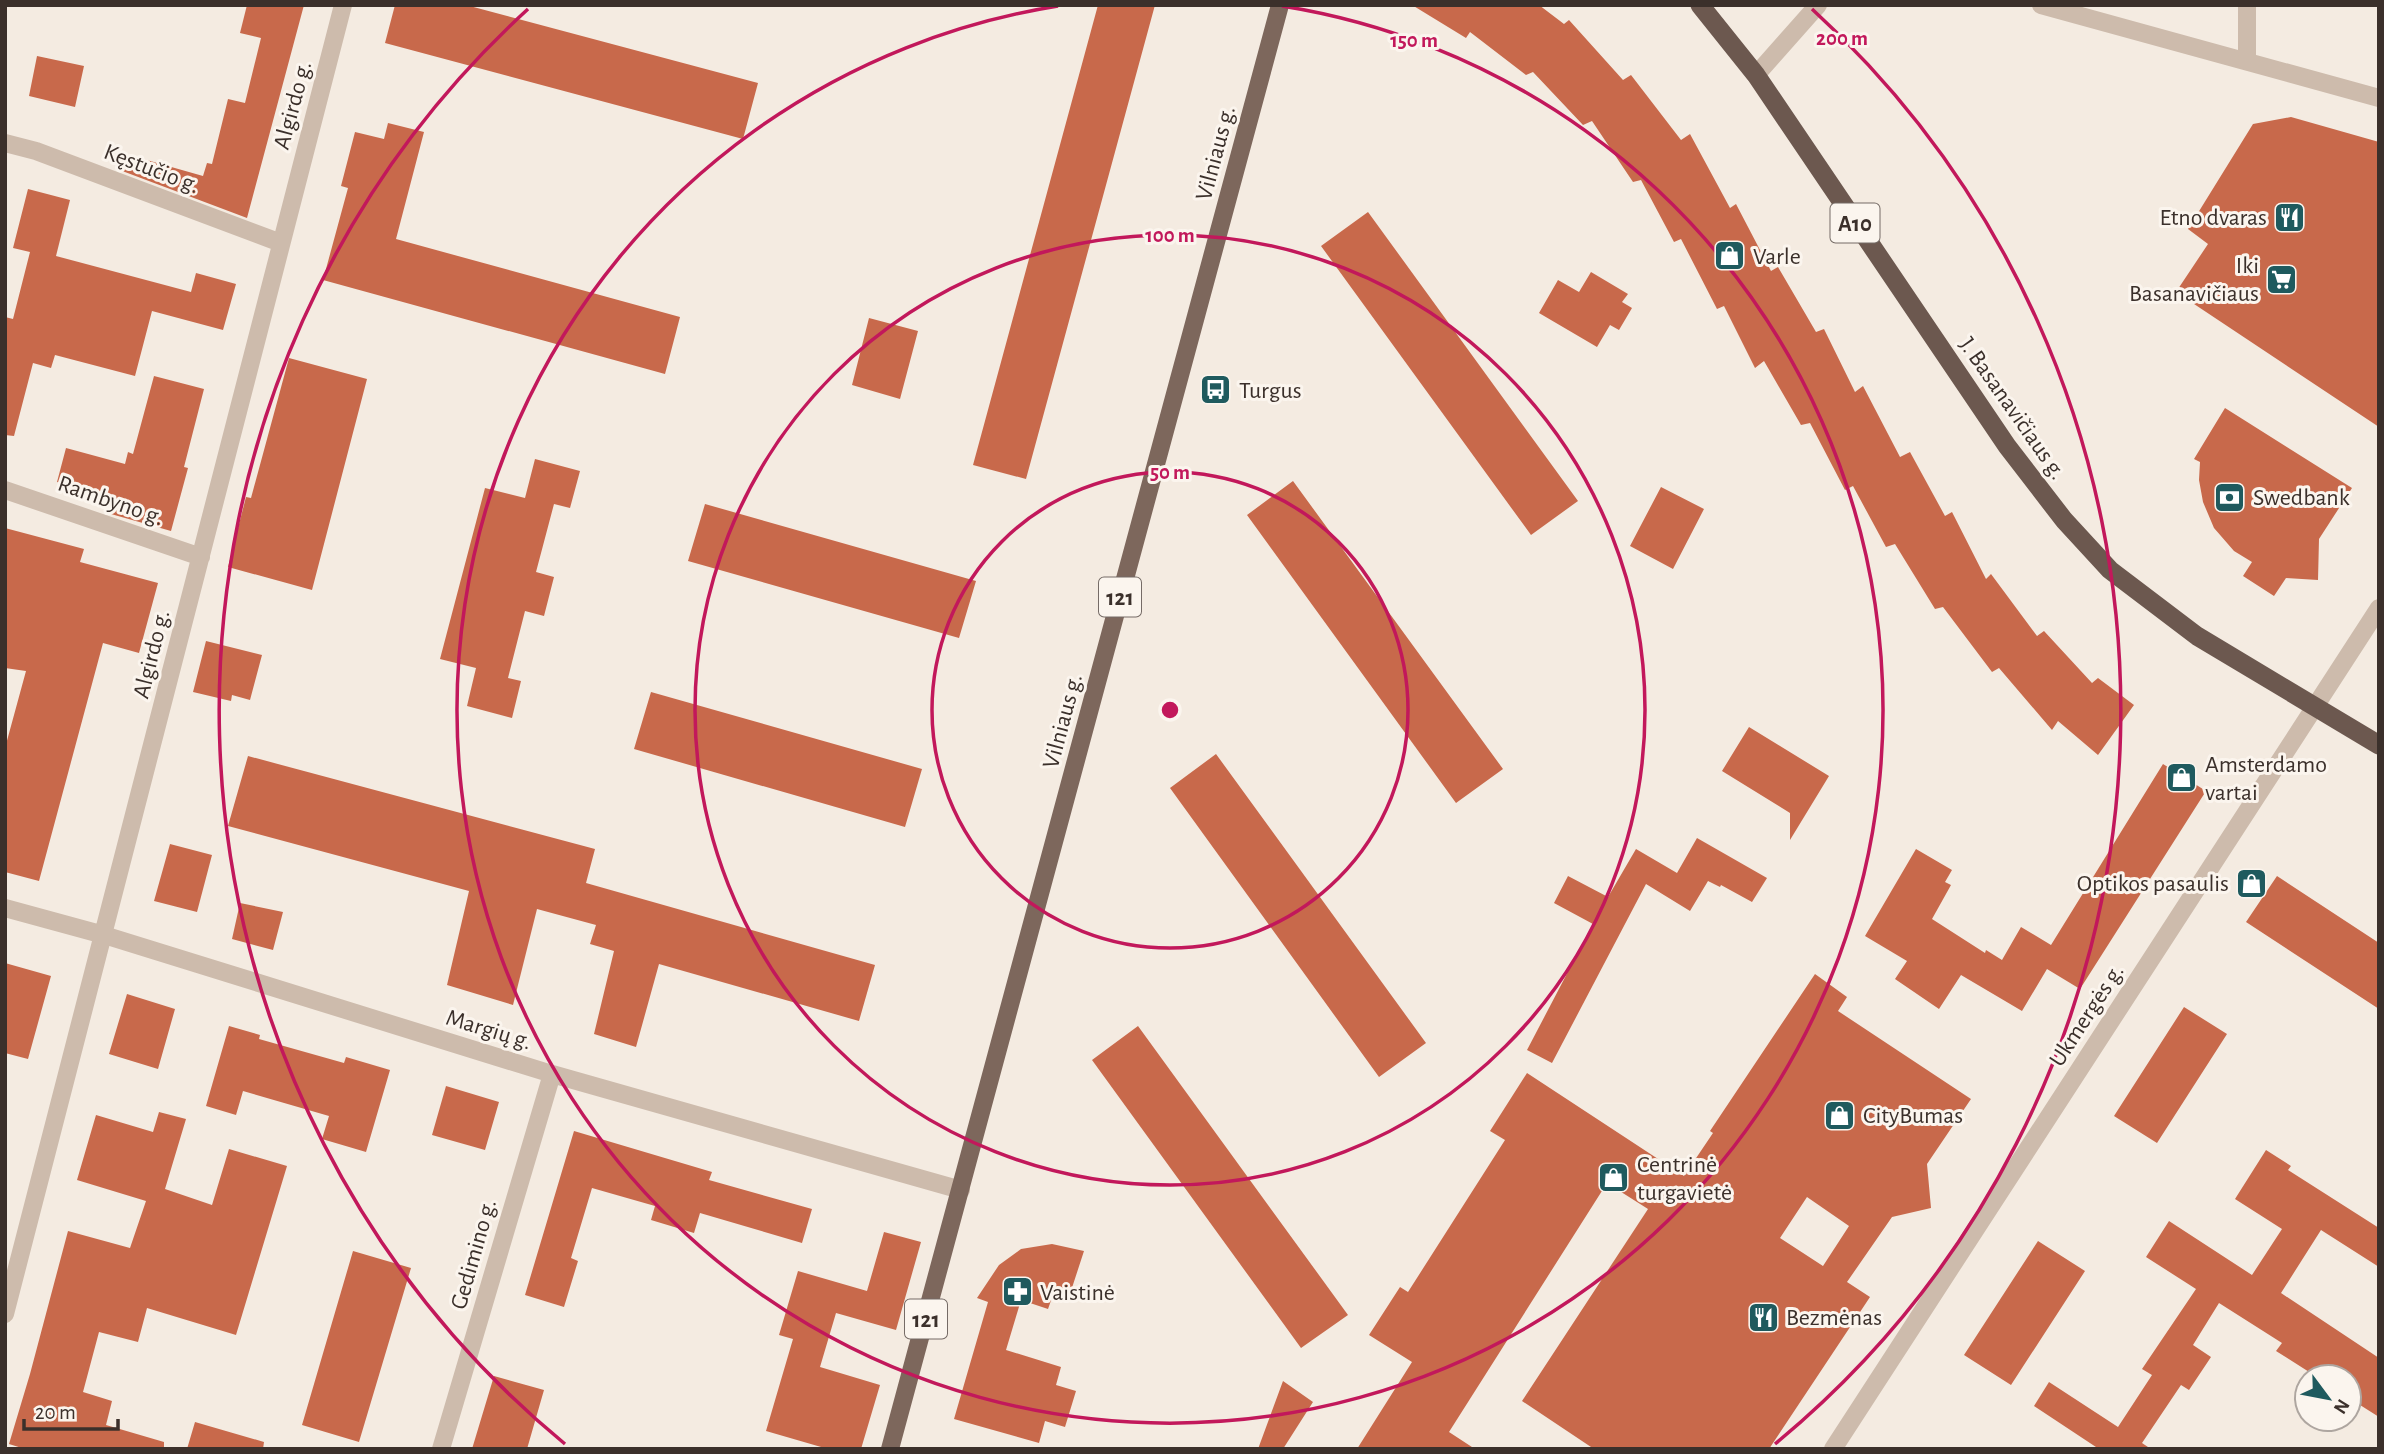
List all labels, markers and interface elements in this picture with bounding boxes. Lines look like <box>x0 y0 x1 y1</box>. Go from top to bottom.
text: 200 m <box>1816 28 1868 49</box>
text: 150 m <box>1390 30 1438 51</box>
street label: Algirdo g. <box>270 58 316 152</box>
street label: Vilniaus g. <box>1192 103 1240 203</box>
street label: Kęstučio g. <box>100 140 203 198</box>
restaurant icon: Etno dvaras <box>2273 200 2307 234</box>
road number: A10 <box>1830 204 1880 243</box>
place label: Etno dvaras <box>2160 206 2267 230</box>
text: 100 m <box>1145 225 1195 246</box>
shop icon: Varle <box>1713 239 1747 273</box>
place label: Varle <box>1753 245 1801 269</box>
place label: Iki Basanavičiaus <box>2129 254 2259 306</box>
supermarket icon: Iki Basanavičiaus <box>2265 262 2299 296</box>
street label: J. Basanavičiaus g. <box>1954 333 2070 484</box>
bus stop icon: Turgus <box>1199 373 1233 407</box>
place label: Turgus <box>1239 379 1302 403</box>
text: 50 m <box>1150 462 1190 483</box>
street label: Rambyno g. <box>55 472 167 530</box>
bank icon: Swedbank <box>2213 480 2247 514</box>
place label: Swedbank <box>2253 486 2350 510</box>
road number: 121 <box>1099 578 1141 617</box>
street label: Algirdo g. <box>129 607 175 701</box>
street label: Vilniaus g. <box>1039 671 1087 771</box>
centre of rings <box>1158 698 1182 722</box>
place label: Amsterdamo vartai <box>2205 753 2327 805</box>
shop icon: Amsterdamo vartai <box>2165 761 2199 795</box>
shop icon: Optikos pasaulis <box>2235 866 2269 900</box>
place label: Optikos pasaulis <box>2077 872 2229 896</box>
street label: Ukmergės g. <box>2045 960 2129 1071</box>
street label: Margių g. <box>443 1006 534 1054</box>
shop icon: CityBumas <box>1823 1098 1857 1132</box>
place label: CityBumas <box>1863 1104 1963 1128</box>
place label: Centrinė turgavietė <box>1637 1153 1732 1205</box>
shop icon: Centrinė turgavietė <box>1597 1161 1631 1195</box>
street label: Gedimino g. <box>447 1196 501 1312</box>
pharmacy icon: Vaistinė <box>1000 1275 1034 1309</box>
place label: Vaistinė <box>1040 1281 1115 1305</box>
road number: 121 <box>905 1300 947 1338</box>
restaurant icon: Bezmėnas <box>1746 1300 1780 1334</box>
place label: Bezmėnas <box>1786 1306 1882 1330</box>
north arrow <box>2293 1363 2363 1433</box>
scale bar <box>24 1388 119 1432</box>
text: N <box>2330 1396 2353 1417</box>
text: 20 m <box>35 1402 76 1423</box>

